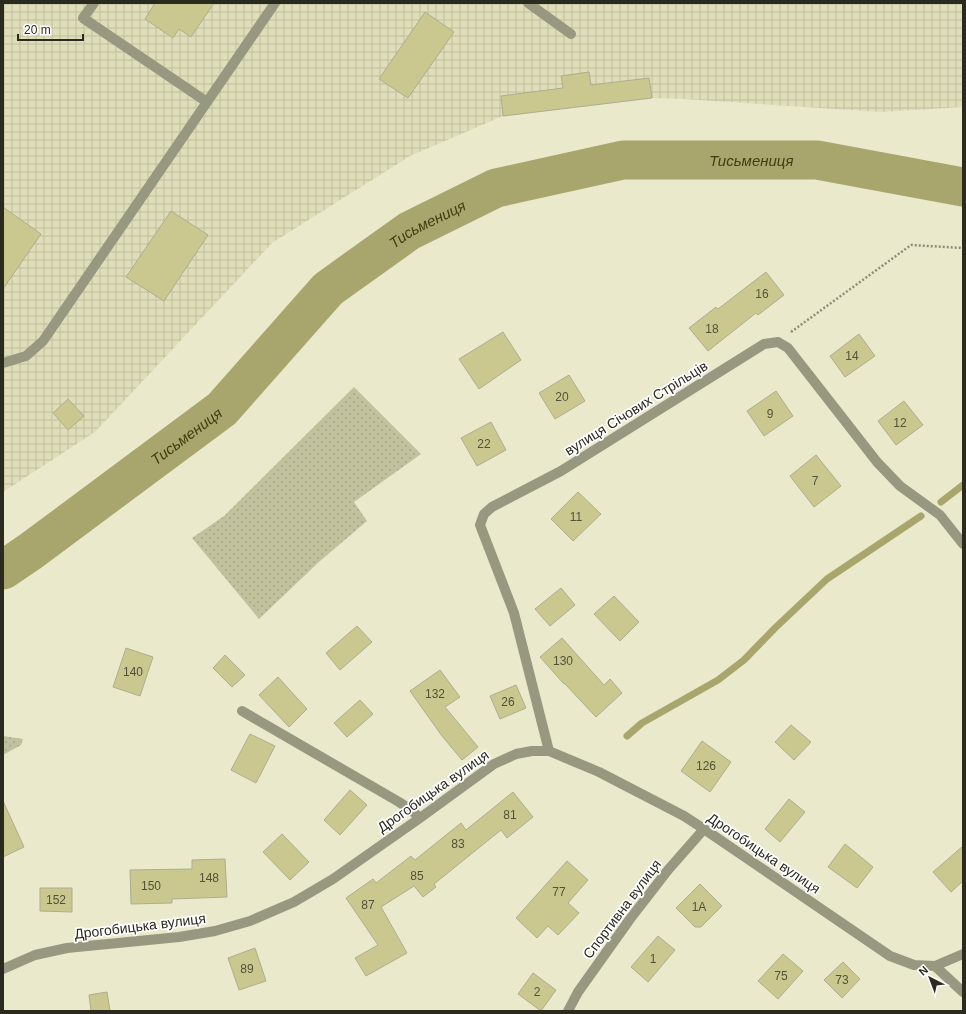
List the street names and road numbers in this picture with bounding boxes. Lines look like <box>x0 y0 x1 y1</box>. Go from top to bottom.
street label: вулиця Січових Стрільців <box>562 357 710 459</box>
street label: Дрогобицька вулиця <box>374 747 492 835</box>
street label: Дрогобицька вулиця <box>705 809 823 897</box>
street label: Спортивна вулиця <box>580 856 664 962</box>
street label: Дрогобицька вулиця <box>73 910 207 942</box>

